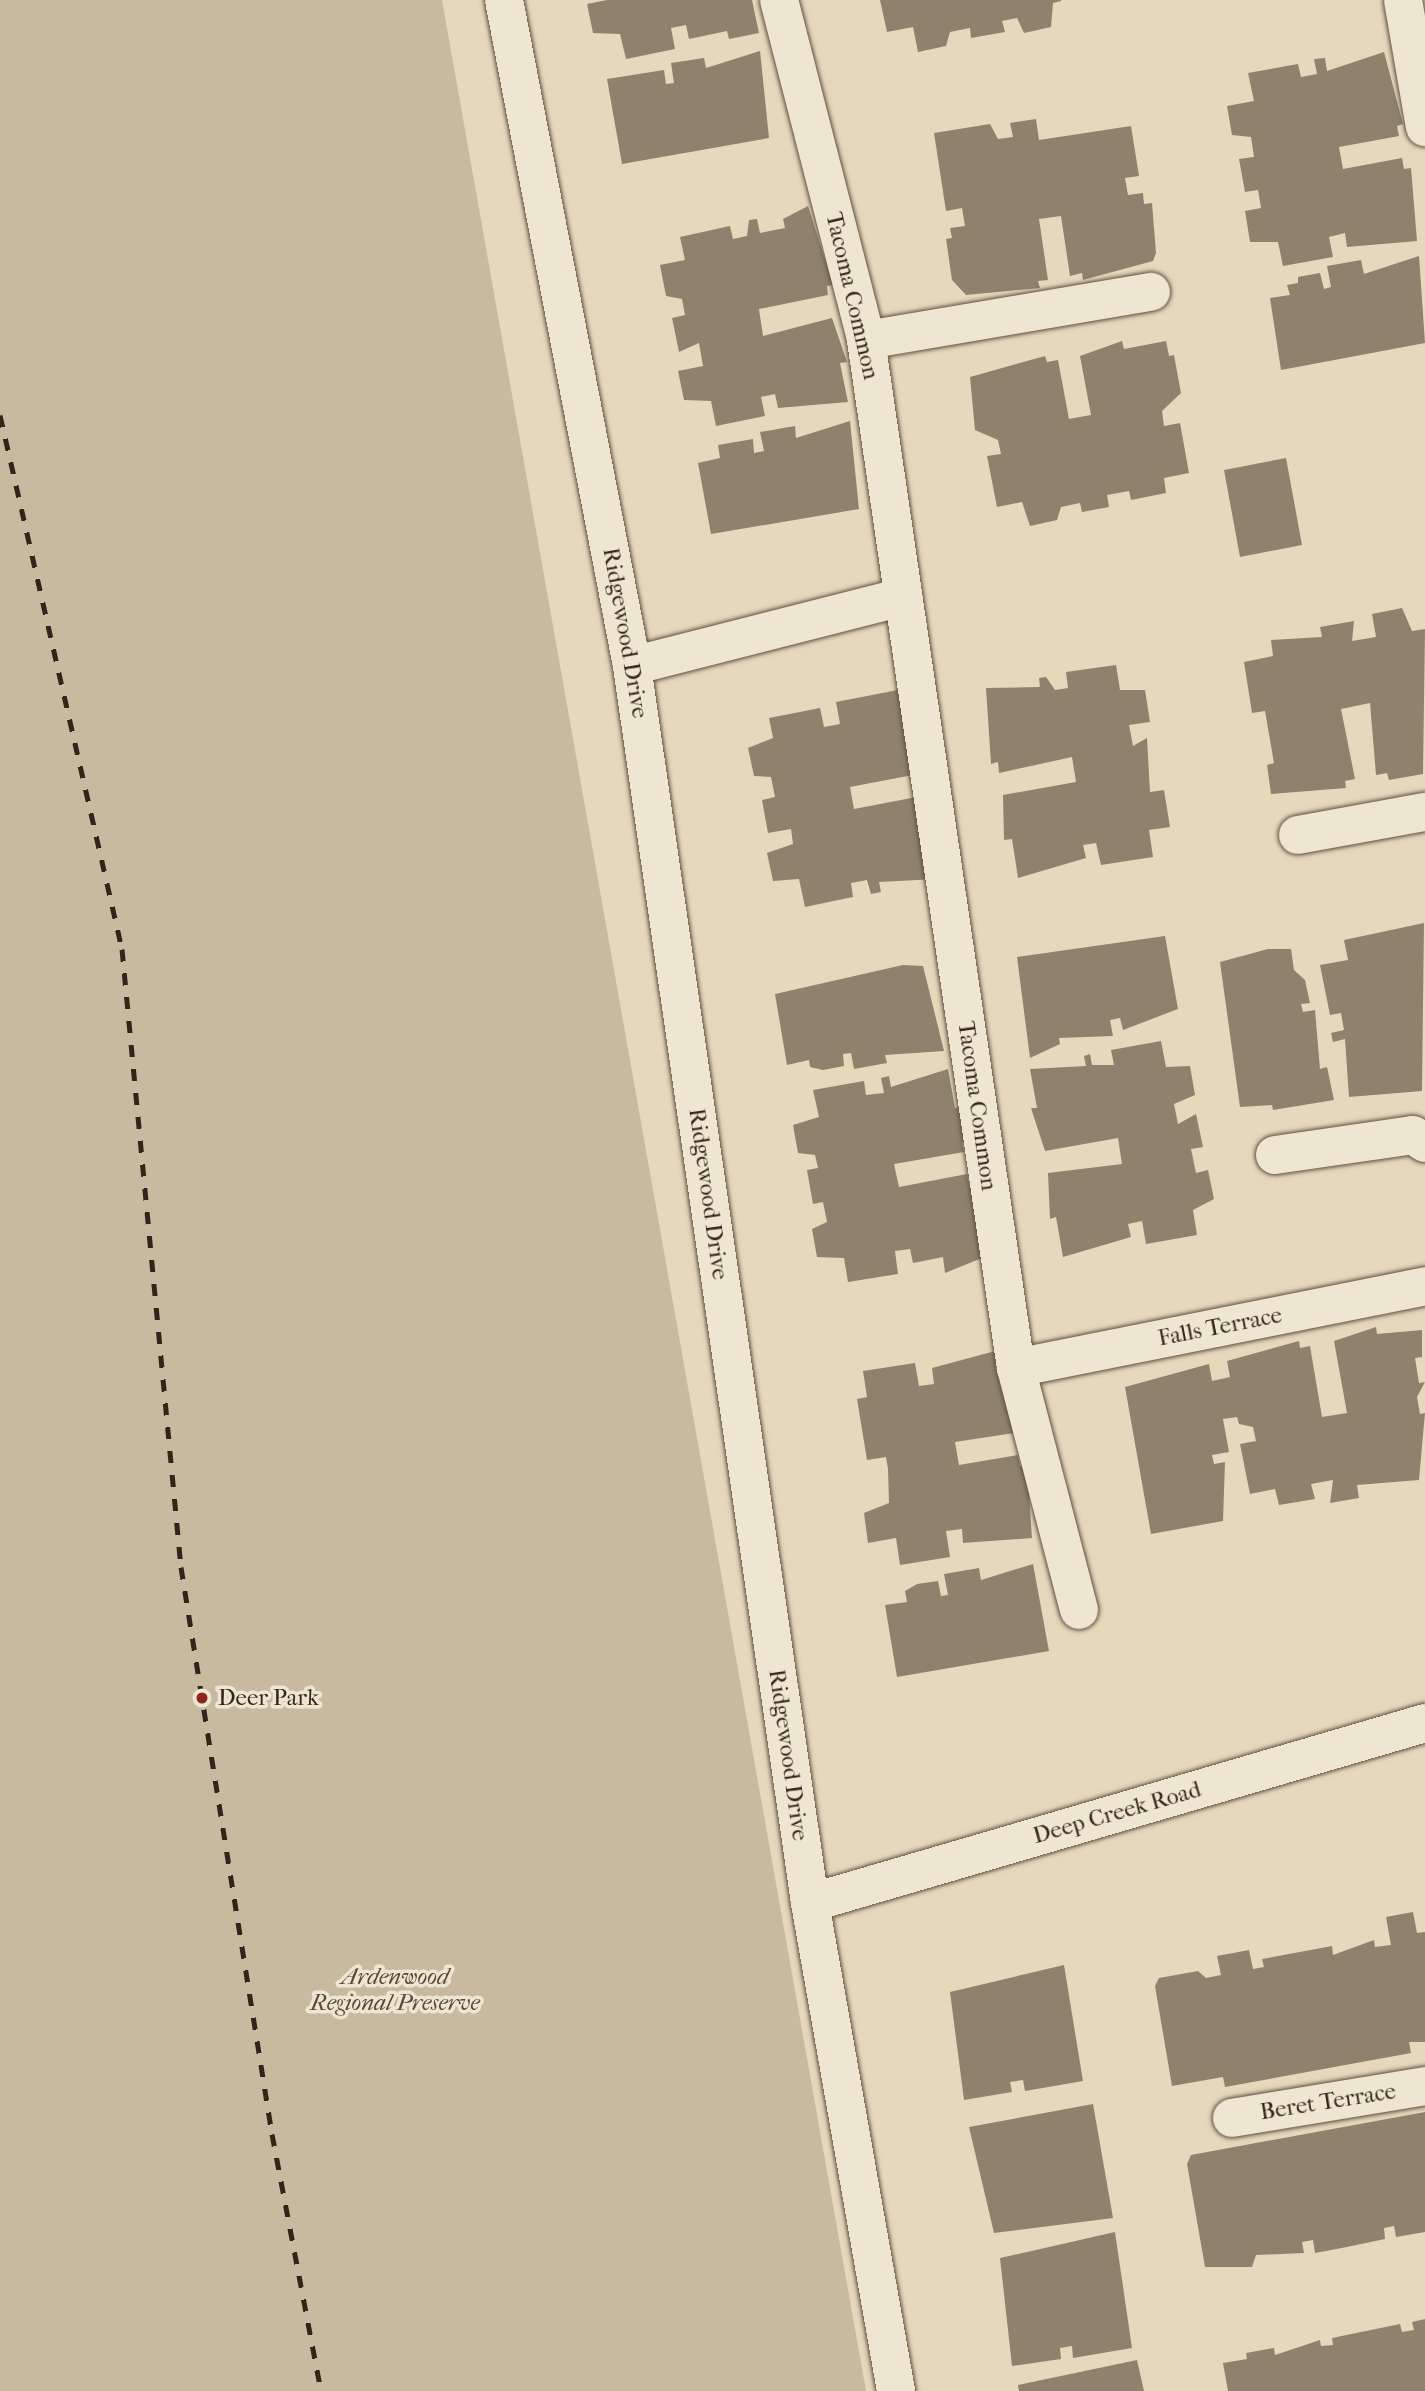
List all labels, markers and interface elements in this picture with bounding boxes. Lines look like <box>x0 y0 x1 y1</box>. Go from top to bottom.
street label: Tacoma Common <box>819 210 885 382</box>
street label: Ridgewood Drive <box>596 545 654 721</box>
street label: Tacoma Common <box>951 1020 1003 1192</box>
street label: Ridgewood Drive <box>682 1106 734 1282</box>
street label: Falls Terrace <box>1156 1301 1284 1353</box>
street label: Ridgewood Drive <box>762 1667 814 1843</box>
place label: Deer Park <box>218 1684 319 1712</box>
marker: Deer Park <box>192 1688 212 1708</box>
street label: Deep Creek Road <box>1030 1776 1204 1850</box>
park label: Ardenwood Regional Preserve <box>310 1963 480 2017</box>
street label: Beret Terrace <box>1258 2078 1398 2126</box>

